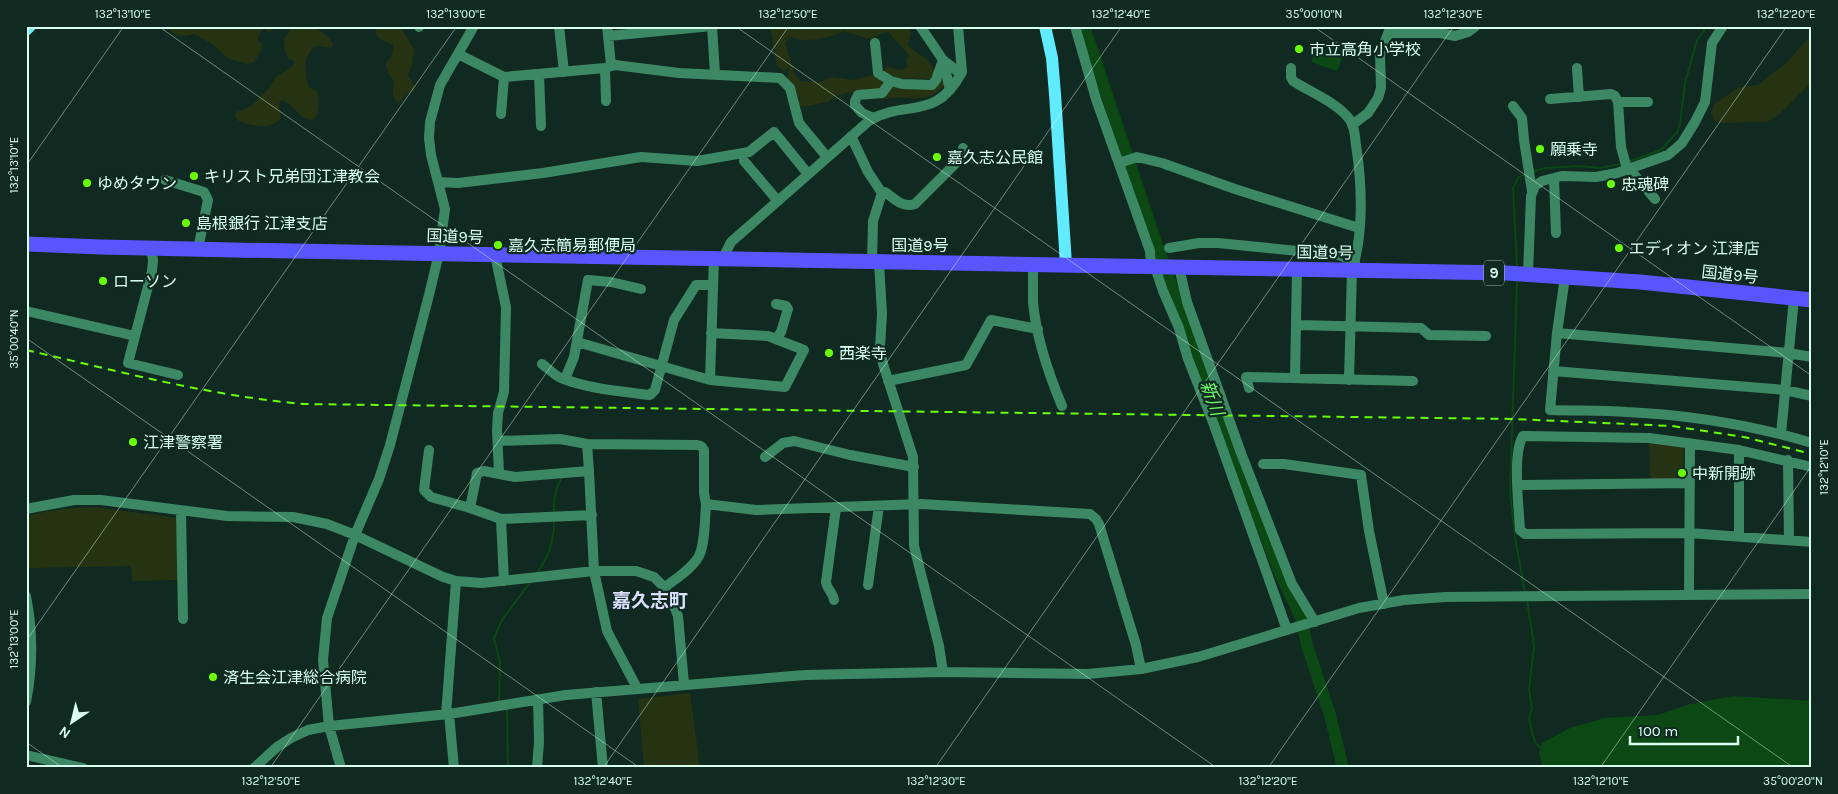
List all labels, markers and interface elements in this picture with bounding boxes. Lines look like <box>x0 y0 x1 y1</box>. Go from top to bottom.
text: 132°13'10"E <box>95 7 151 21</box>
text: 132°13'00"E <box>426 7 486 21</box>
text: 132°12'50"E <box>759 7 817 21</box>
text: 132°12'40"E <box>1092 7 1150 21</box>
text: 35°00'10"N <box>1286 7 1342 21</box>
text: 132°12'30"E <box>1423 7 1483 21</box>
text: 132°12'20"E <box>1756 7 1816 21</box>
place label: 市立高角小学校 <box>1309 40 1421 59</box>
marker: 市立高角小学校 <box>1293 43 1305 55</box>
text: 132°13'10"E <box>7 137 21 193</box>
place label: 願乗寺 <box>1550 140 1598 159</box>
marker: 願乗寺 <box>1534 143 1546 155</box>
place label: 嘉久志公民館 <box>947 148 1043 167</box>
marker: 嘉久志公民館 <box>931 151 943 163</box>
place label: キリスト兄弟団江津教会 <box>204 167 380 186</box>
marker: キリスト兄弟団江津教会 <box>188 170 200 182</box>
place label: ゆめタウン <box>97 174 177 193</box>
place label: 忠魂碑 <box>1621 175 1669 194</box>
marker: ゆめタウン <box>81 177 93 189</box>
marker: 忠魂碑 <box>1605 178 1617 190</box>
place label: 島根銀行 江津支店 <box>196 214 328 233</box>
marker: 島根銀行 江津支店 <box>180 217 192 229</box>
street label: 国道9号 <box>426 226 484 247</box>
place label: 嘉久志簡易郵便局 <box>508 236 636 255</box>
street label: 国道9号 <box>891 236 949 255</box>
marker: 嘉久志簡易郵便局 <box>492 239 504 251</box>
place label: エディオン 江津店 <box>1629 239 1760 258</box>
marker: エディオン 江津店 <box>1613 242 1625 254</box>
street label: 国道9号 <box>1296 243 1354 262</box>
road number: 9 <box>1484 260 1504 286</box>
street label: 国道9号 <box>1700 262 1759 287</box>
place label: ローソン <box>113 272 177 291</box>
marker: ローソン <box>97 275 109 287</box>
text: 35°00'40"N <box>7 309 21 369</box>
place label: 西楽寺 <box>839 344 887 363</box>
marker: 西楽寺 <box>823 347 835 359</box>
water label: 新川 <box>1196 377 1229 421</box>
place label: 江津警察署 <box>143 433 223 452</box>
marker: 江津警察署 <box>127 436 139 448</box>
text: 132°12'10"E <box>1817 439 1831 495</box>
place label: 中新開跡 <box>1692 464 1756 483</box>
marker: 中新開跡 <box>1676 467 1688 479</box>
district label: 嘉久志町 <box>612 590 688 612</box>
text: 132°13'00"E <box>7 609 21 669</box>
place label: 済生会江津総合病院 <box>223 668 367 687</box>
marker: 済生会江津総合病院 <box>207 671 219 683</box>
north arrow <box>48 696 98 746</box>
scale bar <box>1630 714 1738 746</box>
text: N <box>56 722 74 742</box>
text: 100 m <box>1638 722 1678 740</box>
text: 132°12'50"E <box>242 774 300 788</box>
text: 132°12'40"E <box>574 774 632 788</box>
text: 132°12'30"E <box>906 774 966 788</box>
text: 132°12'20"E <box>1238 774 1298 788</box>
text: 132°12'10"E <box>1573 774 1629 788</box>
text: 35°00'20"N <box>1763 774 1823 788</box>

